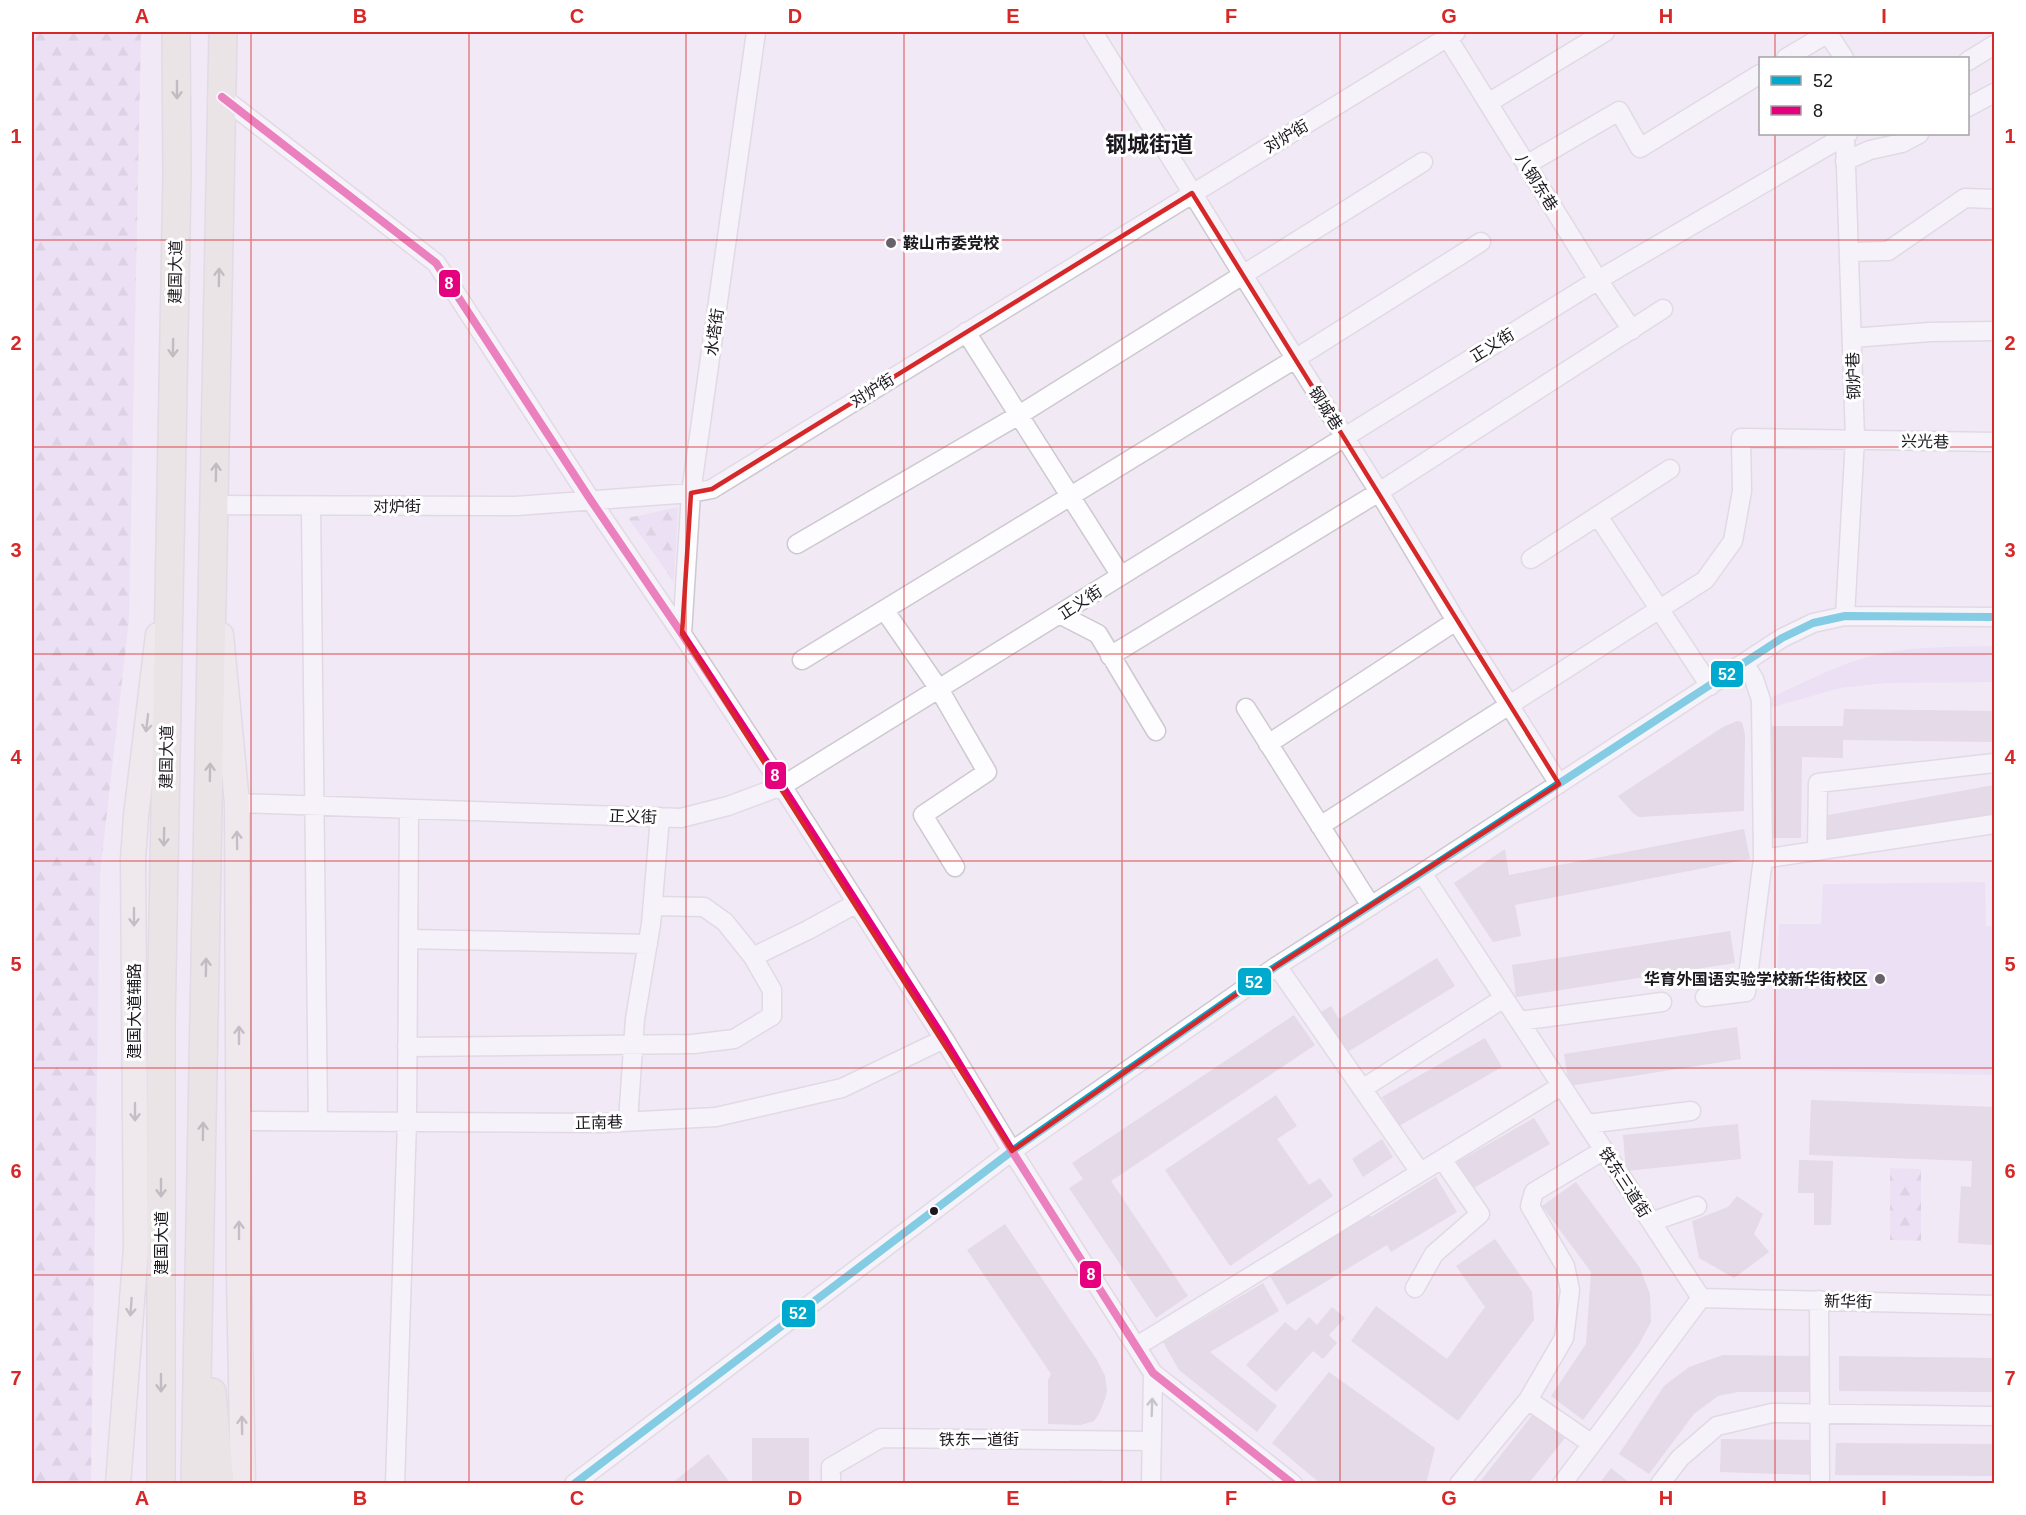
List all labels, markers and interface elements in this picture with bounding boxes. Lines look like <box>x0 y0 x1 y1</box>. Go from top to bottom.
text: A <box>135 5 149 27</box>
text: B <box>353 5 367 27</box>
text: C <box>570 5 584 27</box>
text: D <box>788 5 802 27</box>
text: E <box>1006 5 1020 27</box>
text: F <box>1225 5 1237 27</box>
text: G <box>1441 5 1457 27</box>
text: H <box>1659 5 1673 27</box>
text: I <box>1881 5 1887 27</box>
legend <box>1759 57 1969 135</box>
text: 52 <box>1813 71 1833 91</box>
one-way arrow <box>171 79 183 99</box>
text: 8 <box>1813 101 1823 121</box>
street label: 对炉街 <box>1261 117 1311 156</box>
text: 1 <box>10 125 22 147</box>
text: 1 <box>2004 125 2016 147</box>
district label: 钢城街道 <box>1105 132 1193 157</box>
street label: 八钢东巷 <box>1512 151 1561 214</box>
place label: 鞍山市委党校 <box>903 234 1000 252</box>
marker: 鞍山市委党校 <box>884 236 898 250</box>
street label: 建国大道 <box>166 240 185 304</box>
one-way arrow <box>213 268 225 288</box>
line badge: 8 <box>438 269 461 298</box>
text: 8 <box>445 275 454 292</box>
street label: 水塔街 <box>703 307 726 357</box>
street label: 正义街 <box>1467 325 1517 365</box>
text: 2 <box>10 332 22 354</box>
text: 2 <box>2004 332 2016 354</box>
one-way arrow <box>168 337 179 357</box>
street label: 钢炉巷 <box>1844 352 1863 400</box>
street label: 对炉街 <box>847 370 897 410</box>
street label: 钢城巷 <box>1306 383 1346 433</box>
street label: 兴光巷 <box>1901 433 1949 450</box>
one-way arrow <box>210 463 221 483</box>
street label: 对炉街 <box>373 498 421 515</box>
text: 3 <box>10 539 22 561</box>
text: 3 <box>2004 539 2016 561</box>
street label: 正义街 <box>1056 582 1105 623</box>
line badge: 52 <box>1710 660 1744 688</box>
text: 52 <box>1718 666 1736 683</box>
one-way arrow <box>142 713 153 733</box>
street label: 建国大道 <box>157 725 176 789</box>
text: 4 <box>10 746 22 768</box>
text: 4 <box>2004 746 2016 768</box>
line badge: 8 <box>764 761 787 790</box>
one-way arrow <box>204 763 215 783</box>
text: 8 <box>771 767 780 784</box>
street label: 正义街 <box>609 807 657 826</box>
one-way arrow <box>158 826 170 846</box>
one-way arrow <box>232 831 243 851</box>
one-way arrow <box>128 907 140 927</box>
text: 5 <box>10 953 22 975</box>
text: 5 <box>2004 953 2016 975</box>
one-way arrow <box>200 958 212 978</box>
street label: 建国大道辅路 <box>126 963 143 1059</box>
line badge: 52 <box>1237 967 1272 996</box>
place label: 华育外国语实验学校新华街校区 <box>1644 970 1868 988</box>
marker: 华育外国语实验学校新华街校区 <box>1873 972 1887 986</box>
text: 52 <box>1245 974 1263 991</box>
one-way arrow <box>233 1026 245 1046</box>
one-way arrow <box>129 1102 141 1122</box>
street label: 正南巷 <box>575 1114 623 1131</box>
one-way arrow <box>197 1122 208 1142</box>
street label: 铁东三道街 <box>1596 1144 1653 1220</box>
text: 6 <box>10 1160 22 1182</box>
text: 6 <box>2004 1160 2016 1182</box>
one-way arrow <box>155 1178 167 1198</box>
unlabelled marker <box>928 1205 940 1217</box>
street label: 建国大道 <box>153 1211 170 1275</box>
one-way arrow <box>233 1221 245 1241</box>
line badge: 8 <box>1079 1260 1102 1289</box>
text: 8 <box>1087 1266 1096 1283</box>
street label: 新华街 <box>1824 1293 1872 1310</box>
one-way arrow <box>126 1297 137 1317</box>
line badge: 52 <box>781 1299 816 1328</box>
text: 52 <box>789 1305 807 1322</box>
text: 7 <box>10 1367 22 1389</box>
text: 7 <box>2004 1367 2016 1389</box>
one-way arrow <box>155 1373 167 1393</box>
one-way arrow <box>1147 1398 1158 1418</box>
one-way arrow <box>236 1416 248 1436</box>
street label: 铁东一道街 <box>939 1431 1019 1448</box>
text: A <box>135 1487 149 1509</box>
text: B <box>353 1487 367 1509</box>
text: C <box>570 1487 584 1509</box>
text: D <box>788 1487 802 1509</box>
text: E <box>1006 1487 1020 1509</box>
text: F <box>1225 1487 1237 1509</box>
text: G <box>1441 1487 1457 1509</box>
text: H <box>1659 1487 1673 1509</box>
text: I <box>1881 1487 1887 1509</box>

